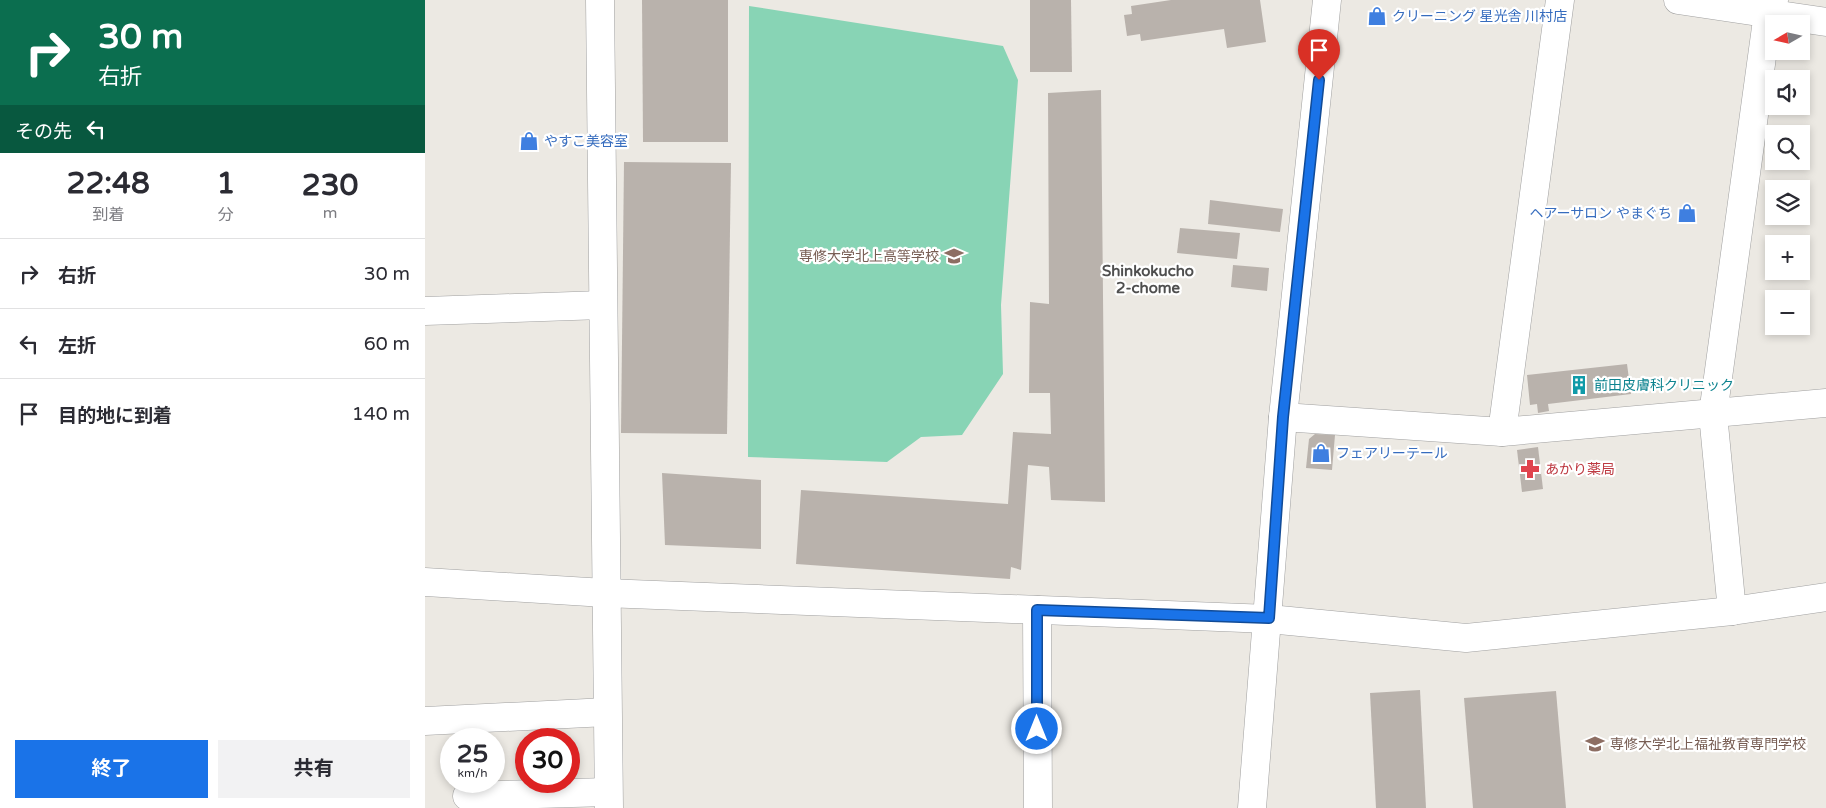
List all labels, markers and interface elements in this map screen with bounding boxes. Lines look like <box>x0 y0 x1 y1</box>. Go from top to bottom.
shop icon: クリーニング 星光舎 川村店 <box>1366 5 1388 27</box>
place label: クリーニング 星光舎 川村店 <box>1392 8 1567 25</box>
north arrow <box>1765 15 1810 60</box>
map controls <box>1765 15 1810 335</box>
text: 30 m <box>98 16 183 58</box>
icon: right <box>15 20 80 85</box>
pin <box>1298 29 1340 80</box>
icon: arrive <box>1305 36 1333 64</box>
text: 右折 <box>98 64 142 90</box>
button: sound <box>1765 70 1810 115</box>
icon: left <box>82 115 110 143</box>
text: その先 <box>15 121 72 143</box>
button: search <box>1765 125 1810 170</box>
shop icon: やすこ美容室 <box>518 130 540 152</box>
place label: やすこ美容室 <box>544 133 628 150</box>
text: 22:48 <box>67 165 150 202</box>
text: 1 <box>216 165 235 202</box>
text: 230 <box>302 167 358 204</box>
button: layers <box>1765 180 1810 225</box>
shop icon: ヘアーサロン やまぐち <box>1676 202 1698 224</box>
text: m <box>323 203 337 223</box>
text: 到着 <box>92 205 124 225</box>
text: 分 <box>218 205 234 225</box>
place label: ヘアーサロン やまぐち <box>1529 205 1672 222</box>
button: + <box>1765 235 1810 280</box>
school or university icon: 専修大学北上高等学校 <box>943 245 965 267</box>
place label: 専修大学北上高等学校 <box>799 248 939 265</box>
icon: right <box>15 260 43 288</box>
district label: Shinkokucho 2-chome <box>1102 262 1194 297</box>
text: 30 m <box>364 263 410 285</box>
text: 右折 <box>58 265 96 287</box>
button: − <box>1765 290 1810 335</box>
icon: left <box>15 330 43 358</box>
text: 60 m <box>364 333 410 355</box>
text: 左折 <box>58 335 96 357</box>
building icon: 前田皮膚科クリニック <box>1568 374 1590 396</box>
place label: 前田皮膚科クリニック <box>1594 377 1734 394</box>
icon: arrive <box>15 400 43 428</box>
text: 140 m <box>352 403 410 425</box>
text: 目的地に到着 <box>58 405 172 427</box>
shop icon: フェアリーテール <box>1310 442 1332 464</box>
place label: フェアリーテール <box>1336 445 1448 462</box>
pharmacy icon: あかり薬局 <box>1519 458 1541 480</box>
place label: あかり薬局 <box>1545 461 1615 478</box>
position arrow <box>1010 702 1062 754</box>
speed limit sign: 30 <box>515 728 580 793</box>
school or university icon: 専修大学北上福祉教育専門学校 <box>1584 733 1606 755</box>
place label: 専修大学北上福祉教育専門学校 <box>1610 736 1806 753</box>
text: 25 <box>457 739 488 769</box>
button: 終了 <box>15 740 208 798</box>
button: 共有 <box>218 740 410 798</box>
text: km/h <box>457 766 488 780</box>

